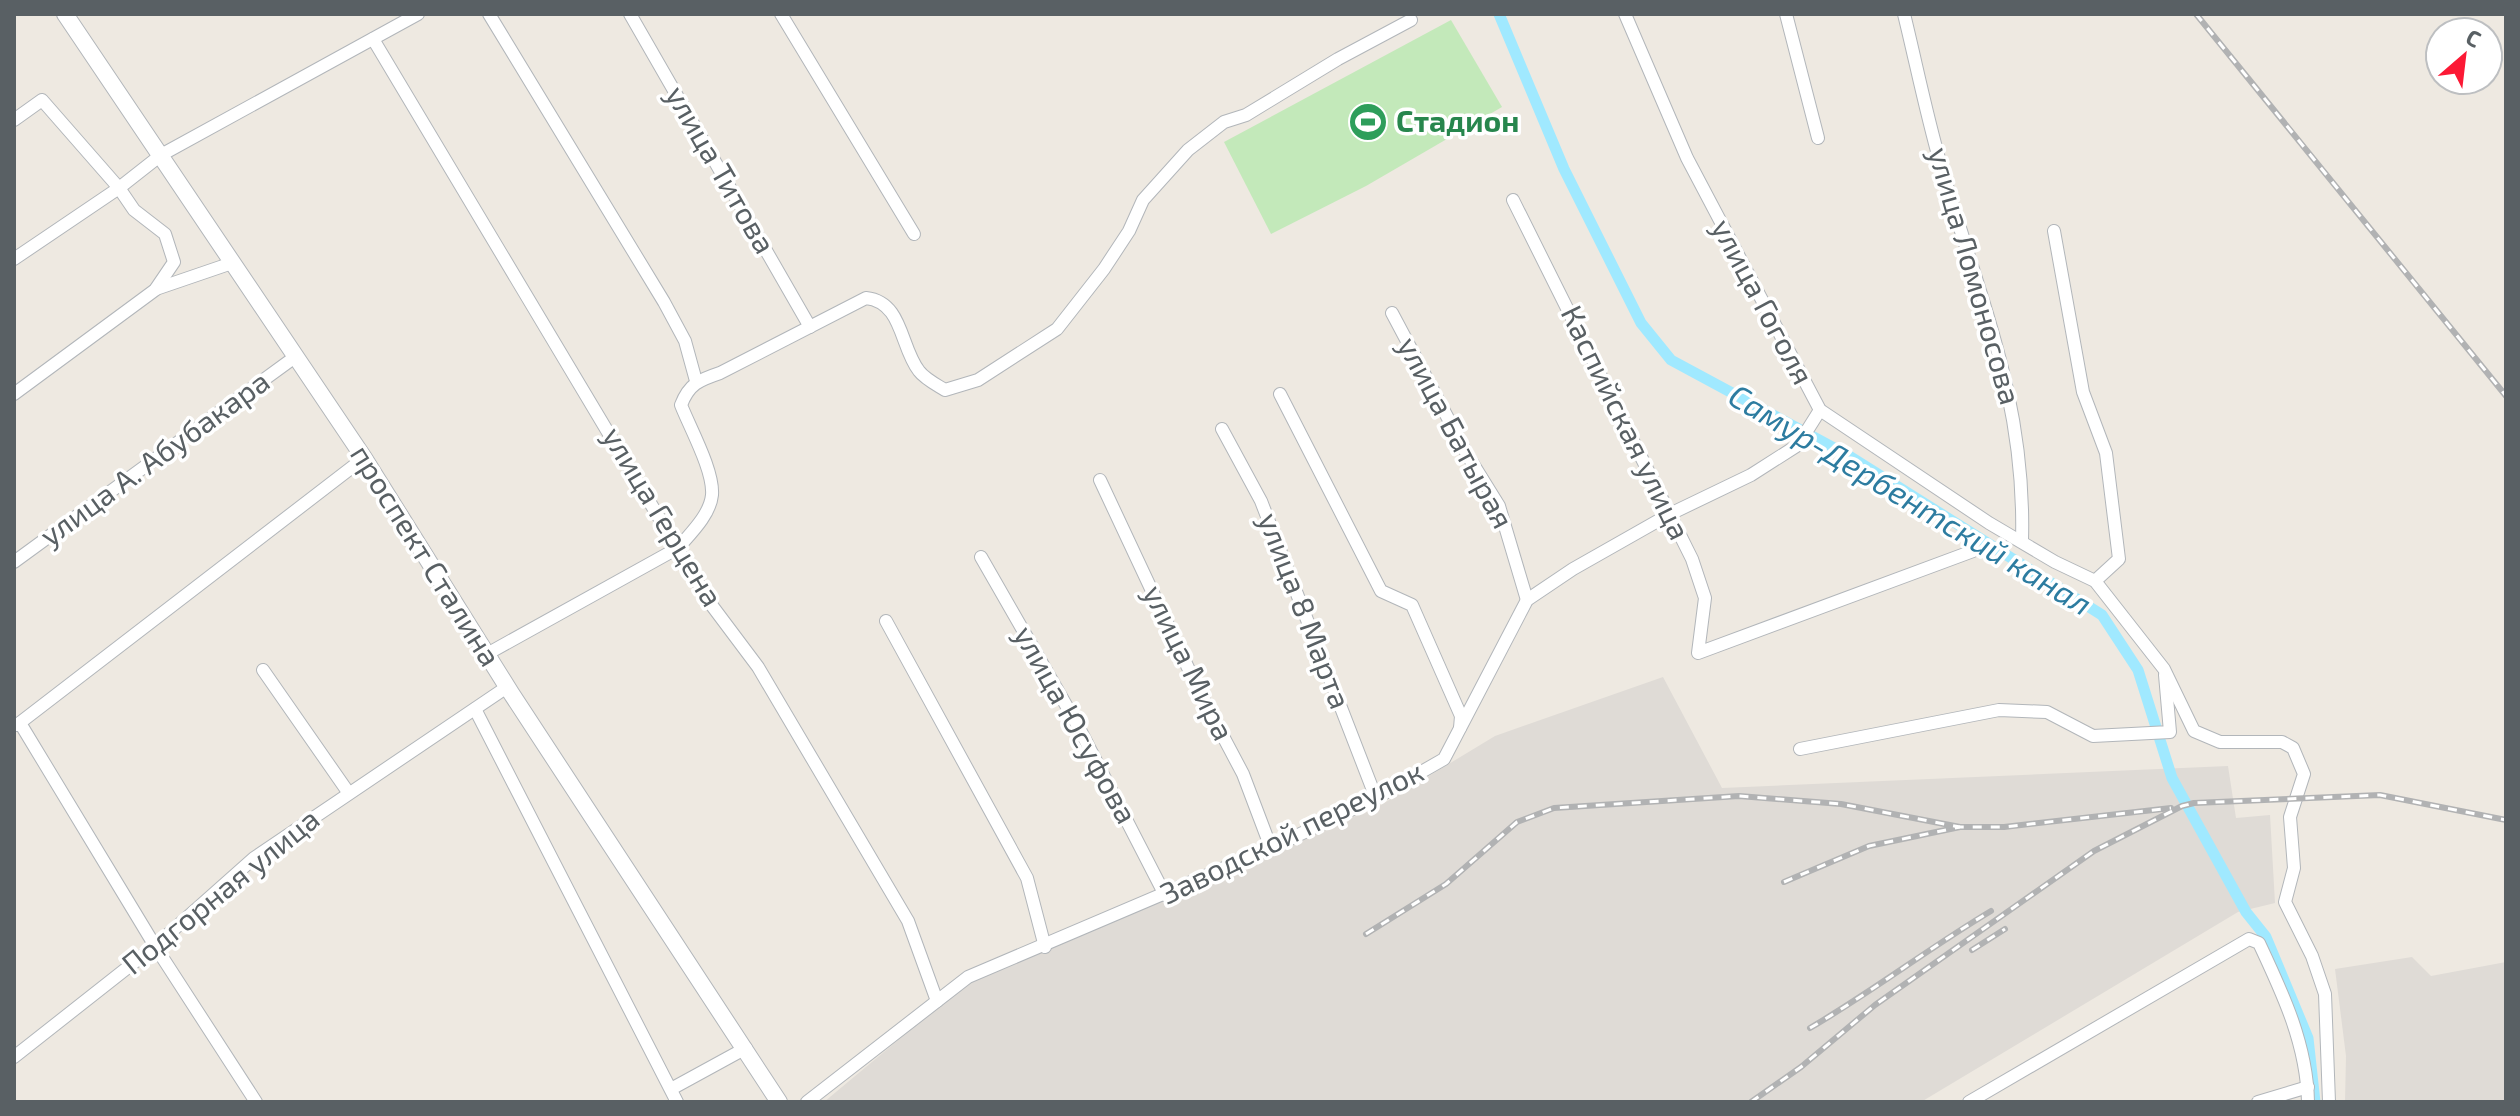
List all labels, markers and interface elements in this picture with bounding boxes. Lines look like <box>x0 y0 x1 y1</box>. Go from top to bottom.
north arrow <box>2424 16 2504 96</box>
text: С <box>2462 23 2486 52</box>
street label: улица Титова <box>658 79 784 260</box>
sports icon: Стадион <box>1347 101 1389 143</box>
place label: Стадион <box>1396 102 1519 138</box>
street label: улица Ломоносова <box>1921 143 2030 409</box>
street label: улица Гоголя <box>1704 212 1822 390</box>
street label: Каспийская улица <box>1554 299 1699 545</box>
street label: улица Батырая <box>1390 330 1522 534</box>
street label: улица А. Абубакара <box>32 362 276 554</box>
water label: Самур-Дербентский канал <box>1723 375 2099 622</box>
street label: улица Герцена <box>595 420 731 613</box>
street label: проспект Сталина <box>344 438 509 672</box>
street label: улица 8 Марта <box>1251 507 1360 714</box>
street label: улица Мира <box>1136 579 1243 746</box>
street label: улица Юсуфова <box>1007 619 1146 830</box>
street label: Заводской переулок <box>1154 752 1429 911</box>
street label: Подгорная улица <box>114 800 326 982</box>

